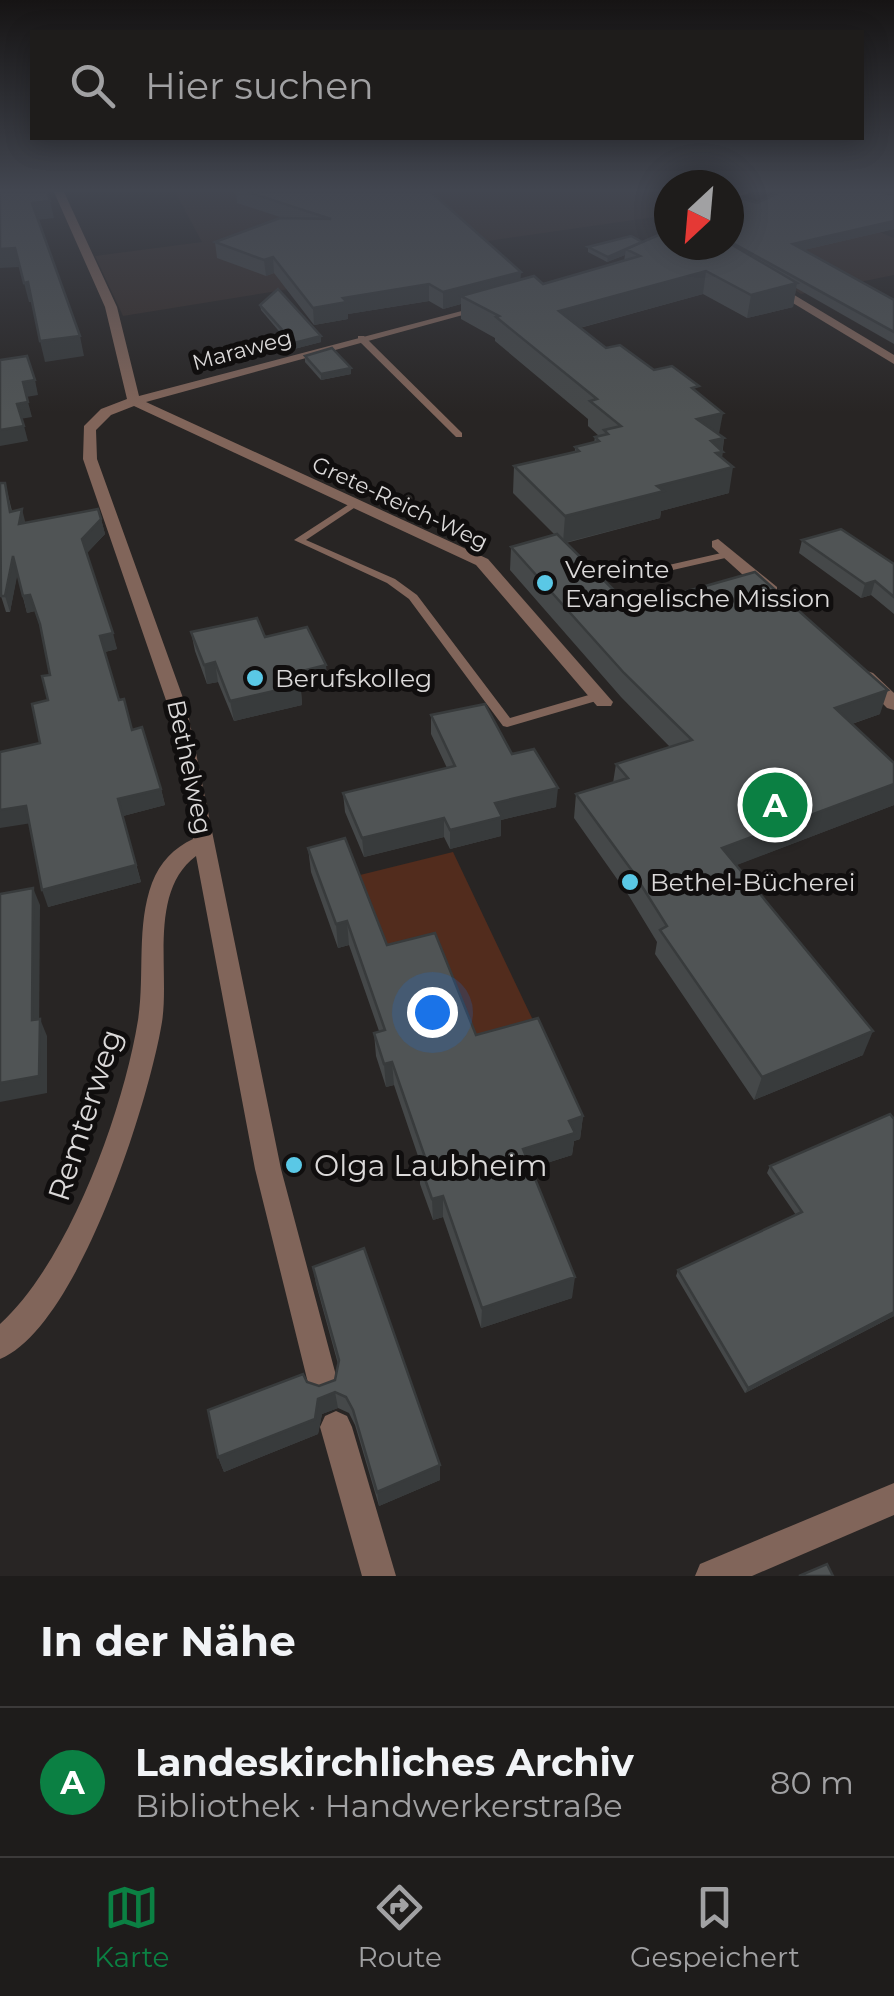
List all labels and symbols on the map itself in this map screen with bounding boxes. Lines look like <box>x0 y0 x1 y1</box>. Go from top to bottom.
north arrow <box>654 170 744 260</box>
street label: Maraweg <box>189 324 295 376</box>
street label: Grete-Reich-Weg <box>308 450 492 556</box>
place label: Vereinte Evangelische Mission <box>565 554 831 613</box>
marker: Vereinte Evangelische Mission <box>534 572 556 594</box>
place label: Berufskolleg <box>275 663 432 693</box>
marker: Berufskolleg <box>244 667 266 689</box>
street label: Bethelweg <box>161 697 219 837</box>
pin: A <box>742 768 808 842</box>
place label: Bethel-Bücherei <box>650 867 855 897</box>
marker: Bethel-Bücherei <box>619 871 641 893</box>
your location <box>407 987 458 1038</box>
street label: Remterweg <box>40 1024 130 1206</box>
place label: Olga Laubheim <box>314 1147 548 1184</box>
marker: Olga Laubheim <box>283 1154 305 1176</box>

